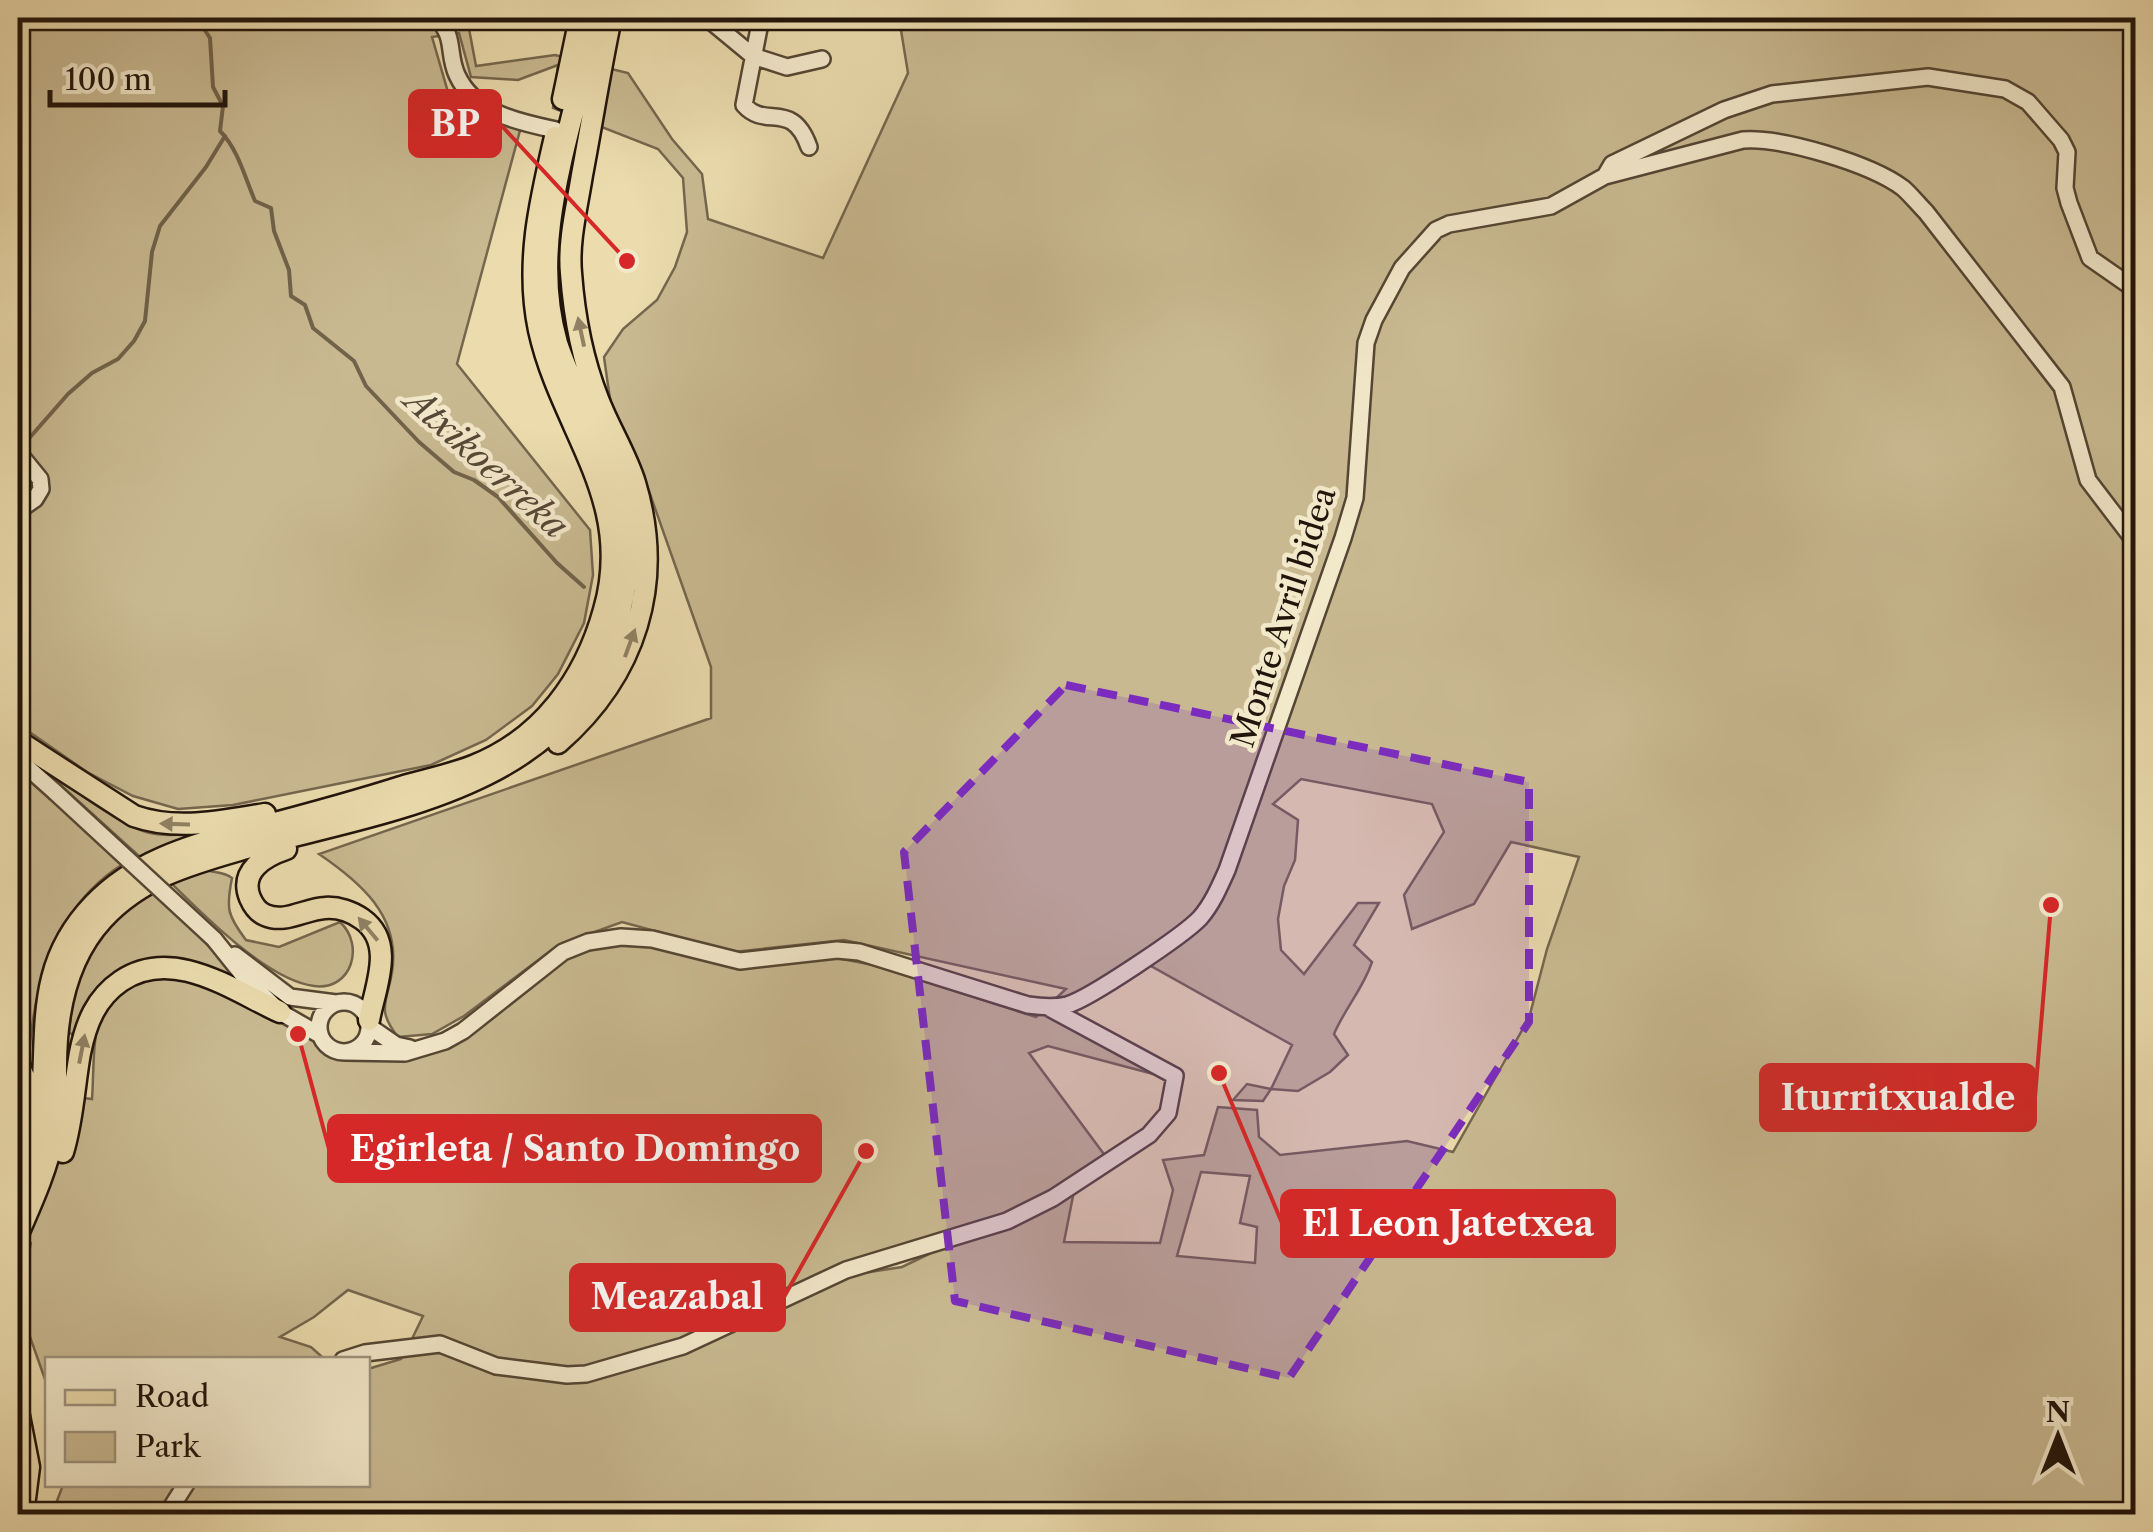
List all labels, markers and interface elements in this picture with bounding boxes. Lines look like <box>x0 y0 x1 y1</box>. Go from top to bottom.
scale bar <box>50 45 225 107</box>
text: 100 m <box>65 61 152 98</box>
callout: BP <box>410 91 500 156</box>
text: BP <box>430 102 480 145</box>
one-way arrow <box>572 316 588 347</box>
water label: Atxikoerreka <box>393 375 577 547</box>
street label: Monte Avril bidea <box>1223 482 1344 752</box>
one-way arrow <box>623 628 638 658</box>
one-way arrow <box>159 815 191 831</box>
one-way arrow <box>358 916 379 941</box>
one-way arrow <box>75 1033 91 1064</box>
callout: Iturritxualde <box>1761 1065 2035 1130</box>
text: Iturritxualde <box>1781 1076 2015 1119</box>
callout: Egirleta / Santo Domingo <box>329 1116 820 1181</box>
text: Egirleta / Santo Domingo <box>350 1127 800 1170</box>
callout: El Leon Jatetxea <box>1282 1191 1614 1256</box>
text: El Leon Jatetxea <box>1302 1202 1595 1245</box>
callout: Meazabal <box>571 1265 784 1330</box>
text: Meazabal <box>591 1275 763 1318</box>
legend <box>45 1357 370 1487</box>
text: Road <box>135 1378 209 1415</box>
north arrow <box>2008 1387 2108 1487</box>
text: N <box>2046 1395 2070 1429</box>
text: Park <box>135 1428 202 1465</box>

